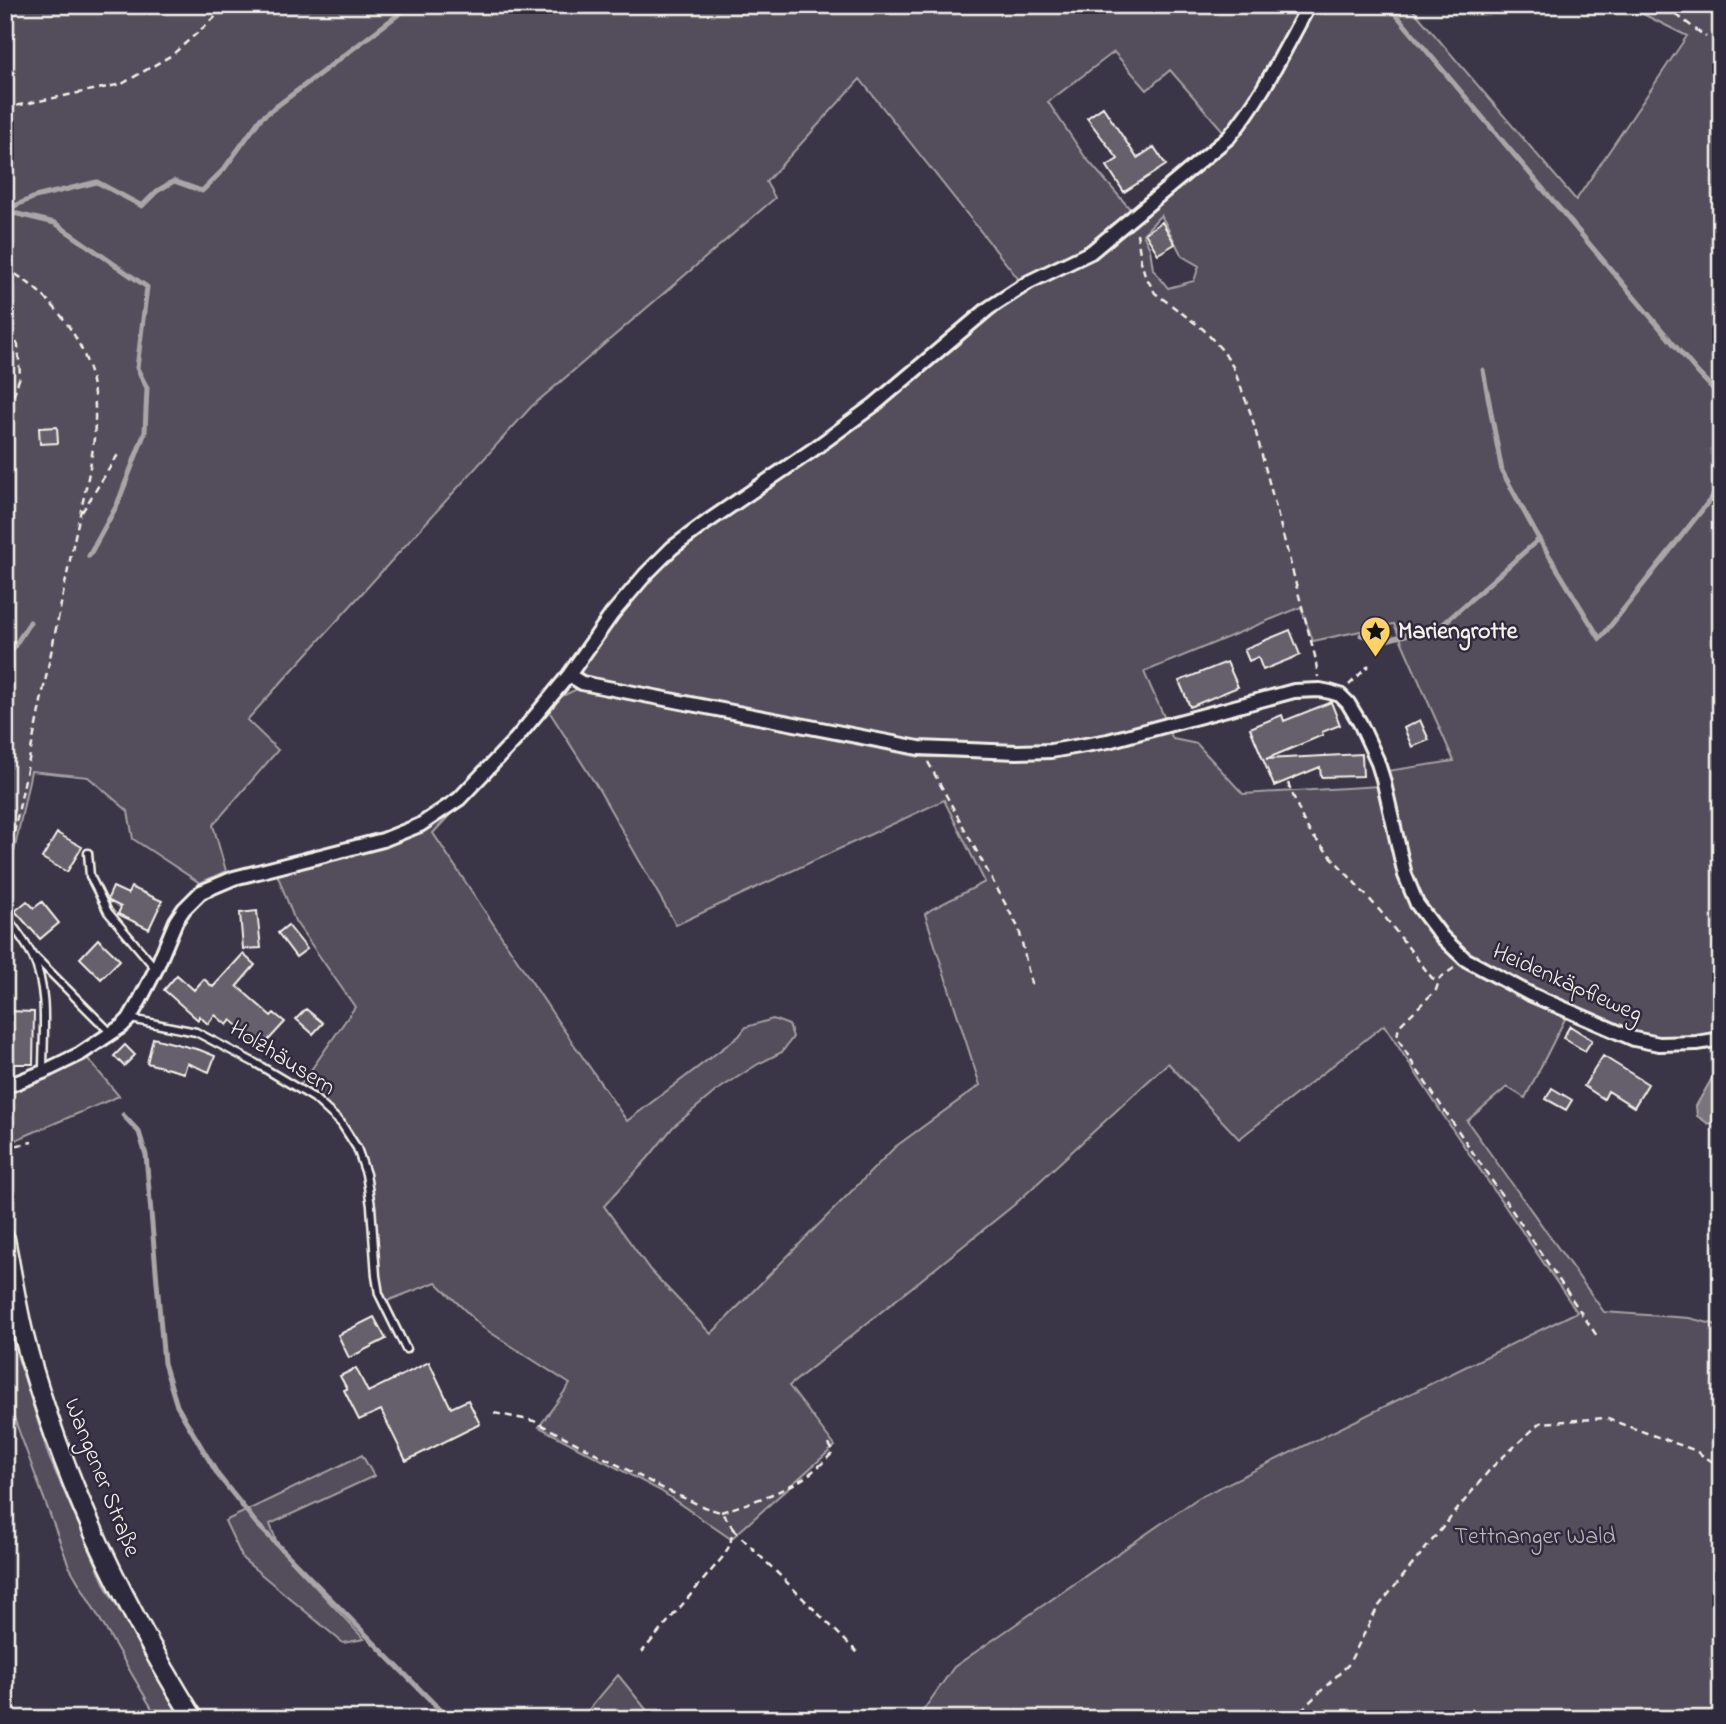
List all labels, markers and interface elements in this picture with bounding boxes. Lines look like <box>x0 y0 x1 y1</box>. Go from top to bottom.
place icon: Mariengrotte <box>1358 615 1392 659</box>
place label: Mariengrotte <box>1398 615 1519 651</box>
street label: Heidenkäpfleweg <box>1486 935 1648 1033</box>
street label: Holzhäusern <box>222 1013 342 1105</box>
street label: Wangener Straße <box>53 1393 149 1563</box>
park label: Tettnanger Wald <box>1454 1520 1616 1555</box>

